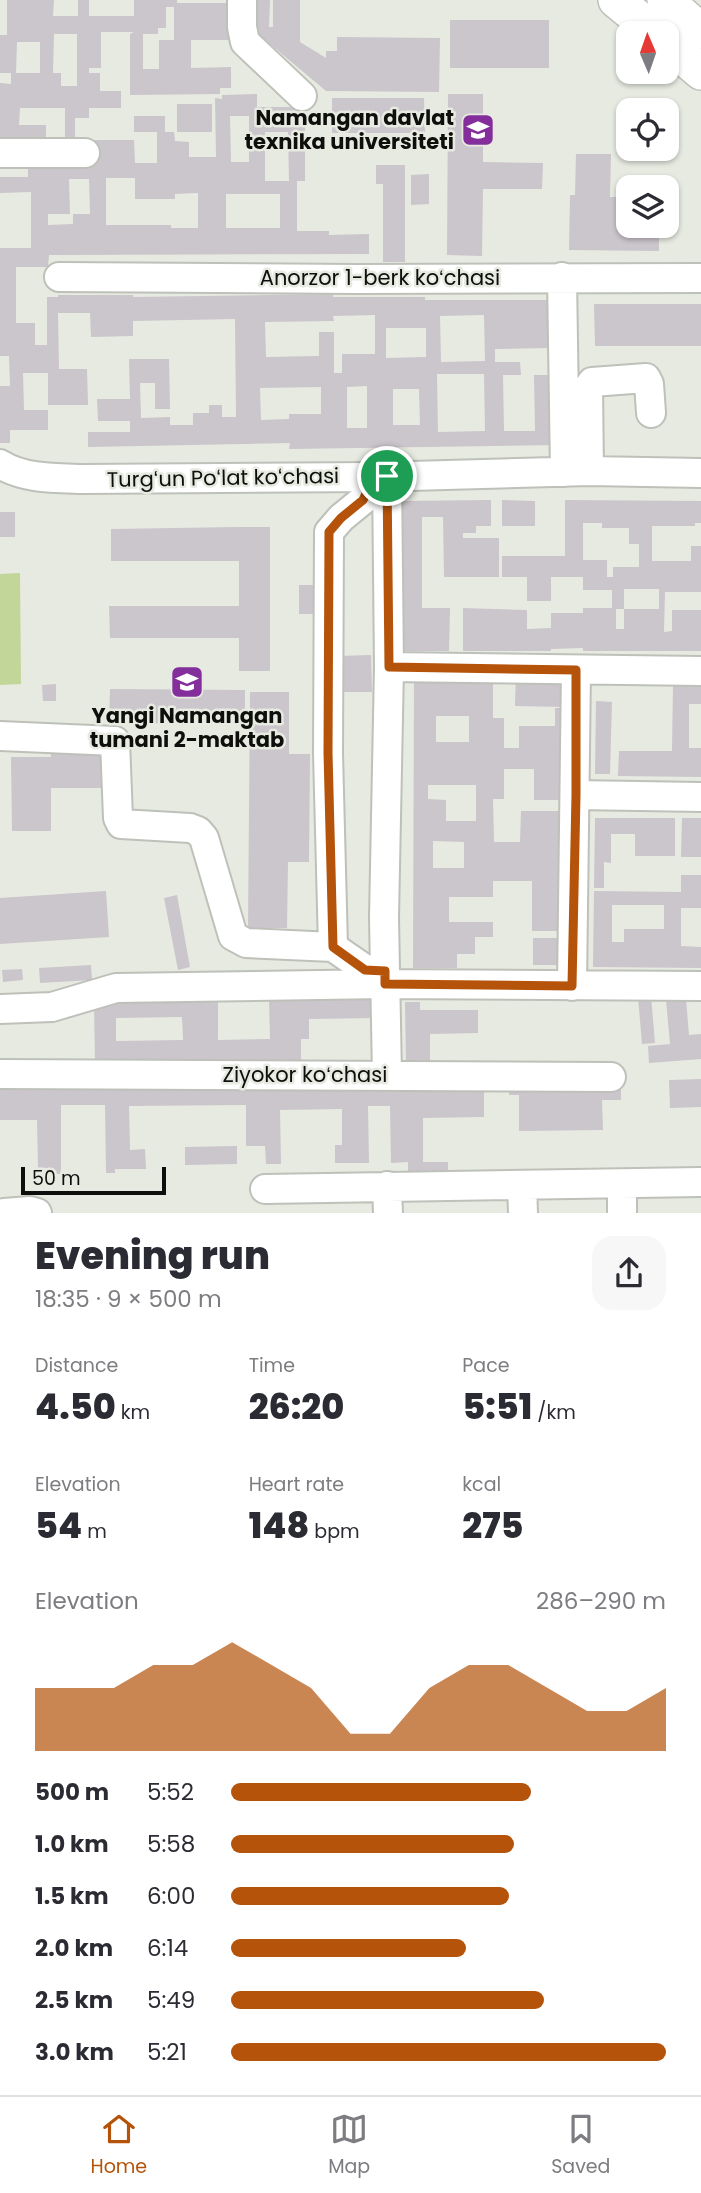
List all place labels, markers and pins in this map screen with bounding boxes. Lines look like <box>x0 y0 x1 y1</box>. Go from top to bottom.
place label: Namangan davlat texnika universiteti <box>244 103 454 156</box>
school or university icon: Namangan davlat texnika universiteti <box>459 111 497 149</box>
pin <box>357 446 417 506</box>
school or university icon: Yangi Namangan tumani 2-maktab <box>168 663 206 701</box>
place label: Yangi Namangan tumani 2-maktab <box>90 701 284 754</box>

